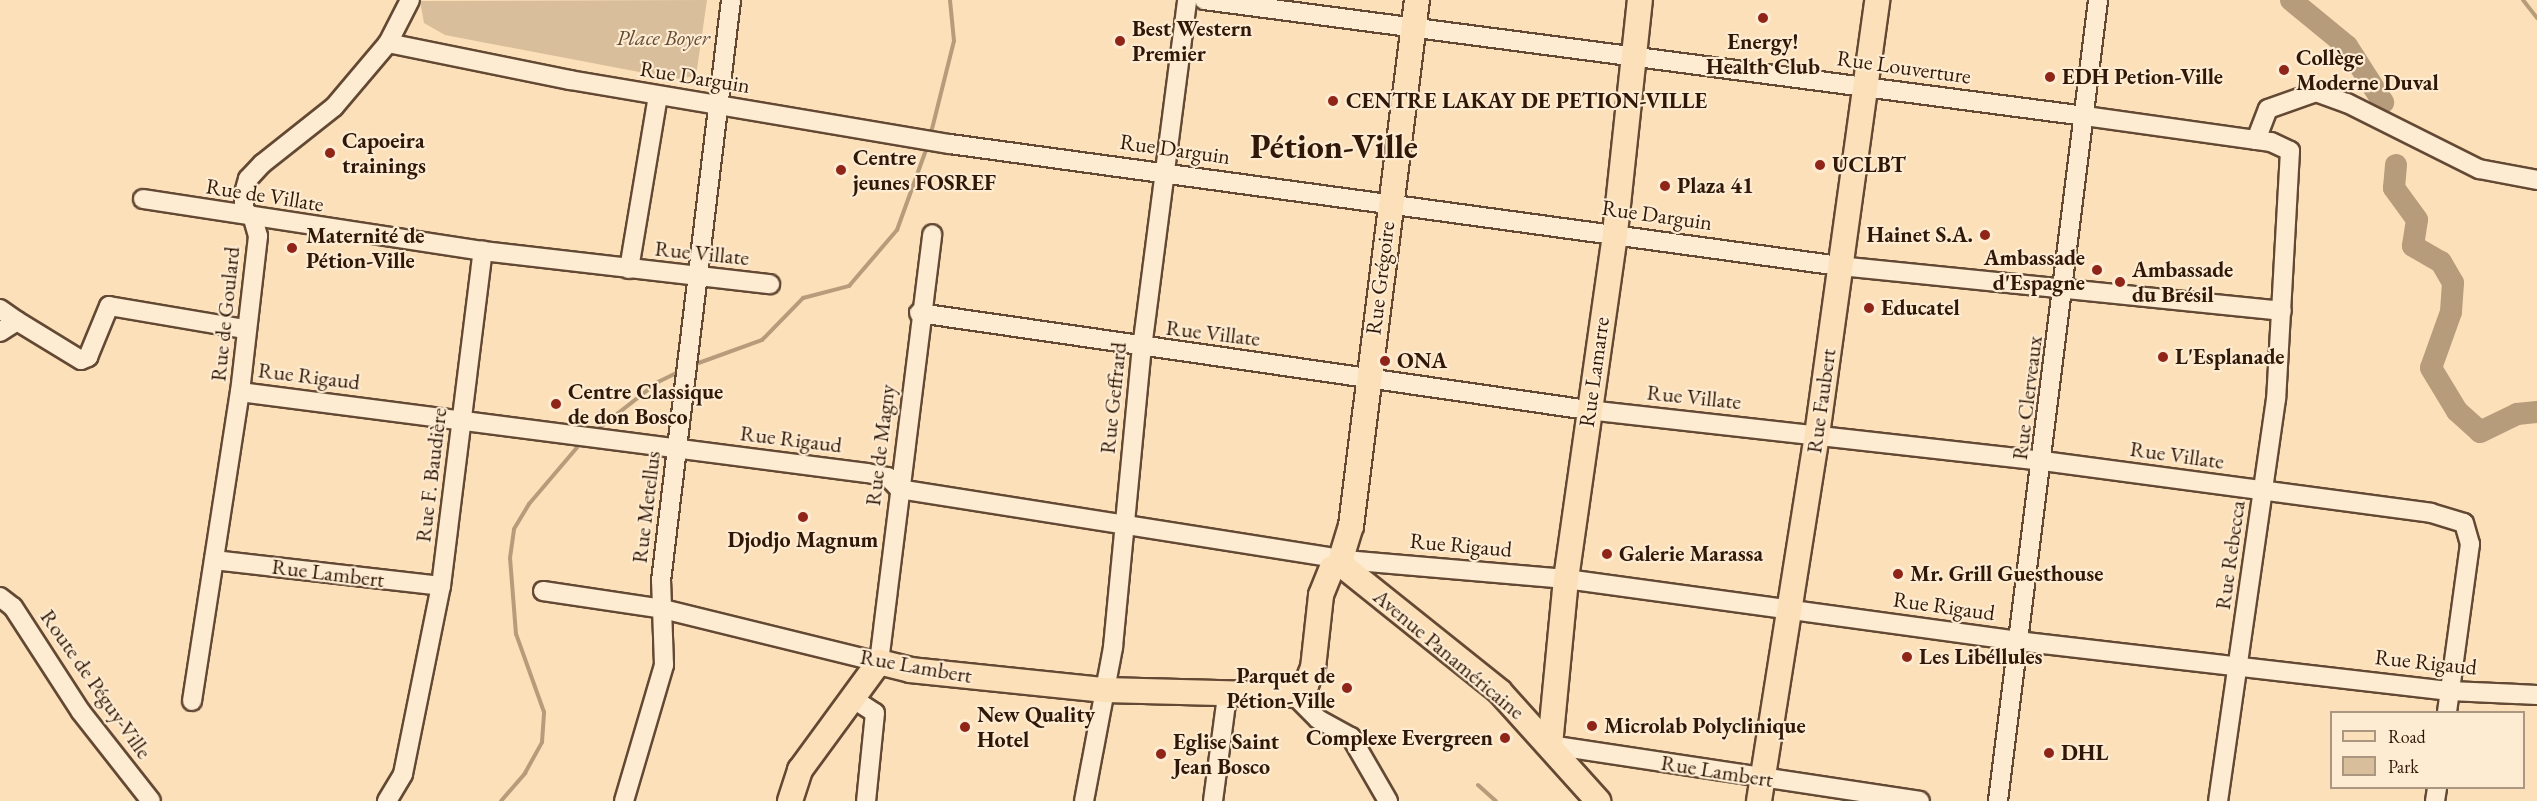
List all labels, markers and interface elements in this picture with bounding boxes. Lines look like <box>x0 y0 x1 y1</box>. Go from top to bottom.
marker: Energy! Health Club <box>1756 11 1770 25</box>
place label: Best Western Premier <box>1132 15 1252 66</box>
park label: Place Boyer <box>616 25 710 51</box>
place label: Energy! Health Club <box>1706 28 1820 80</box>
marker: Best Western Premier <box>1113 34 1127 48</box>
place label: Collège Moderne Duval <box>2296 44 2439 96</box>
street label: Rue Louverture <box>1835 45 1973 89</box>
street label: Rue Darguin <box>638 55 752 99</box>
marker: Collège Moderne Duval <box>2277 63 2291 77</box>
place label: EDH Petion-Ville <box>2062 64 2223 90</box>
marker: EDH Petion-Ville <box>2043 70 2057 84</box>
place label: CENTRE LAKAY DE PETION-VILLE <box>1346 88 1707 114</box>
marker: CENTRE LAKAY DE PETION-VILLE <box>1324 92 1342 110</box>
place label: Capoeira trainings <box>342 127 426 178</box>
district label: Pétion-Ville <box>1250 127 1418 167</box>
street label: Rue Darguin <box>1118 128 1232 170</box>
place label: Centre jeunes FOSREF <box>853 144 996 196</box>
marker: Capoeira trainings <box>323 146 337 160</box>
place label: UCLBT <box>1832 152 1906 178</box>
marker: UCLBT <box>1813 158 1827 172</box>
marker: Centre jeunes FOSREF <box>834 163 848 177</box>
street label: Rue de Villate <box>204 173 326 217</box>
place label: Plaza 41 <box>1677 173 1754 199</box>
marker: Plaza 41 <box>1658 179 1672 193</box>
street label: Rue Darguin <box>1600 194 1714 236</box>
street label: Rue Grégoire <box>1360 220 1400 336</box>
place label: Maternité de Pétion-Ville <box>306 222 424 274</box>
place label: Hainet S.A. <box>1867 222 1973 248</box>
marker: Hainet S.A. <box>1978 228 1992 242</box>
street label: Rue Villate <box>653 235 751 271</box>
marker: Maternité de Pétion-Ville <box>283 239 301 257</box>
place label: Ambassade d'Espagne <box>1984 244 2085 296</box>
street label: Rue de Goulard <box>205 245 245 383</box>
place label: Ambassade du Brésil <box>2132 256 2233 308</box>
marker: Ambassade d'Espagne <box>2090 263 2104 277</box>
marker: Ambassade du Brésil <box>2113 275 2127 289</box>
place label: Educatel <box>1881 295 1960 321</box>
marker: Educatel <box>1862 301 1876 315</box>
street label: Rue Villate <box>1164 314 1262 352</box>
street label: Rue Lamarre <box>1573 315 1615 429</box>
street label: Rue Clerveaux <box>2006 335 2048 461</box>
street label: Rue Geffrard <box>1094 341 1132 455</box>
place label: L'Esplanade <box>2175 344 2284 370</box>
street label: Rue Faubert <box>1801 347 1841 455</box>
place label: ONA <box>1397 348 1447 374</box>
marker: L'Esplanade <box>2156 350 2170 364</box>
marker: ONA <box>1378 354 1392 368</box>
street label: Rue Rigaud <box>257 357 361 395</box>
place label: Centre Classique de don Bosco <box>568 378 723 430</box>
street label: Rue Villate <box>1645 379 1743 415</box>
street label: Rue de Magny <box>859 383 901 507</box>
marker: Centre Classique de don Bosco <box>549 397 563 411</box>
street label: Rue F. Baudière <box>410 406 452 544</box>
street label: Rue Rigaud <box>739 420 843 458</box>
street label: Rue Villate <box>2128 435 2226 475</box>
street label: Rue Metellus <box>626 449 666 565</box>
street label: Rue Rebecca <box>2209 499 2251 611</box>
marker: Djodjo Magnum <box>796 510 810 524</box>
place label: Djodjo Magnum <box>728 527 878 553</box>
street label: Rue Rigaud <box>1409 527 1513 563</box>
place label: Galerie Marassa <box>1619 541 1763 567</box>
marker: Galerie Marassa <box>1600 547 1614 561</box>
street label: Rue Lambert <box>270 553 386 593</box>
place label: Mr. Grill Guesthouse <box>1910 561 2103 587</box>
marker: Mr. Grill Guesthouse <box>1891 567 1905 581</box>
street label: Avenue Panaméricaine <box>1368 583 1530 725</box>
street label: Rue Rigaud <box>1891 586 1997 626</box>
street label: Route de Péguy-Ville <box>35 604 157 764</box>
street label: Rue Lambert <box>858 643 974 689</box>
place label: Les Libéllules <box>1919 644 2043 670</box>
street label: Rue Rigaud <box>2374 644 2478 680</box>
marker: Les Libéllules <box>1900 650 1914 664</box>
place label: Parquet de Pétion-Ville <box>1226 662 1335 714</box>
marker: Parquet de Pétion-Ville <box>1340 681 1354 695</box>
place label: New Quality Hotel <box>977 701 1095 752</box>
legend <box>2330 711 2525 789</box>
place label: Microlab Polyclinique <box>1604 713 1806 739</box>
marker: Microlab Polyclinique <box>1585 719 1599 733</box>
marker: New Quality Hotel <box>958 720 972 734</box>
place label: Complexe Evergreen <box>1306 725 1493 751</box>
text: Road <box>2388 725 2426 748</box>
place label: Eglise Saint Jean Bosco <box>1173 728 1279 780</box>
marker: Complexe Evergreen <box>1498 731 1512 745</box>
place label: DHL <box>2061 740 2108 766</box>
marker: DHL <box>2042 746 2056 760</box>
marker: Eglise Saint Jean Bosco <box>1154 747 1168 761</box>
street label: Rue Lambert <box>1659 749 1775 793</box>
text: Park <box>2388 755 2419 778</box>

